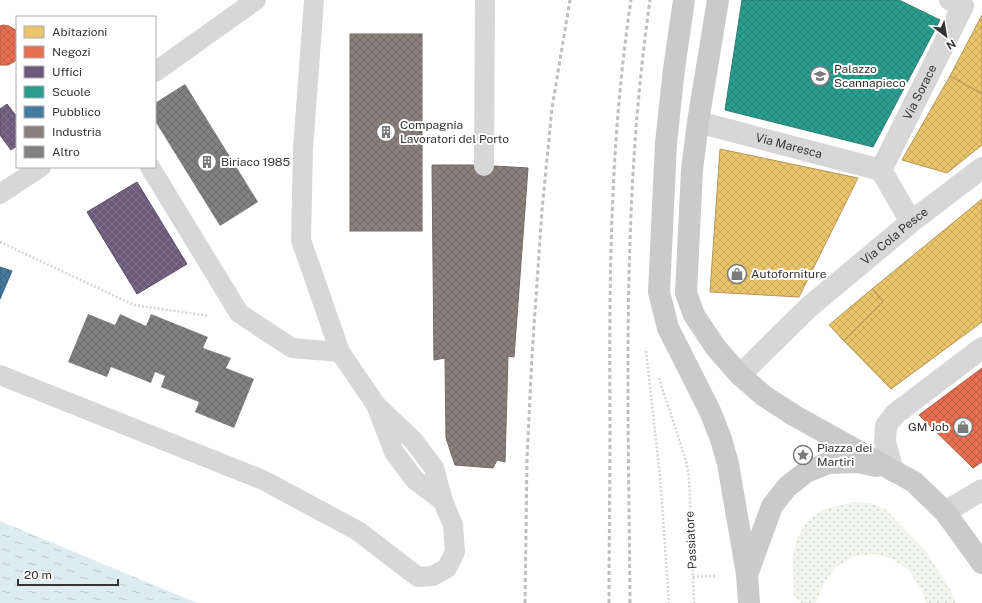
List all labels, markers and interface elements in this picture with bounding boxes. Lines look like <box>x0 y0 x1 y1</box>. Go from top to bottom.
legend <box>16 16 156 168</box>
north arrow <box>926 16 966 56</box>
text: Abitazioni <box>52 25 107 39</box>
text: N <box>944 37 958 52</box>
text: Negozi <box>52 45 90 59</box>
place label: Palazzo Scannapieco <box>834 62 906 90</box>
street label: Via Sorace <box>900 62 940 122</box>
text: Uffici <box>52 65 82 79</box>
school or university icon: Palazzo Scannapieco <box>809 65 831 87</box>
text: Scuole <box>52 85 91 99</box>
text: Pubblico <box>52 105 101 119</box>
place label: Compagnia Lavoratori del Porto <box>400 118 509 146</box>
building icon: Compagnia Lavoratori del Porto <box>375 121 397 143</box>
text: Industria <box>52 125 101 139</box>
street label: Via Maresca <box>754 130 824 161</box>
text: Altro <box>52 145 80 159</box>
building icon: Biriaco 1985 <box>196 151 218 173</box>
place label: Biriaco 1985 <box>221 155 291 169</box>
street label: Via Cola Pesce <box>858 204 931 268</box>
shop icon: Autoforniture <box>726 263 748 285</box>
place label: Autoforniture <box>751 267 827 281</box>
shop icon: GM Job <box>952 416 974 438</box>
place label: GM Job <box>908 420 949 434</box>
place label: Piazza dei Martiri <box>817 441 872 469</box>
place icon: Piazza dei Martiri <box>792 444 814 466</box>
street label: Passiatore <box>682 510 700 569</box>
scale bar <box>18 561 118 587</box>
text: 20 m <box>24 568 52 582</box>

